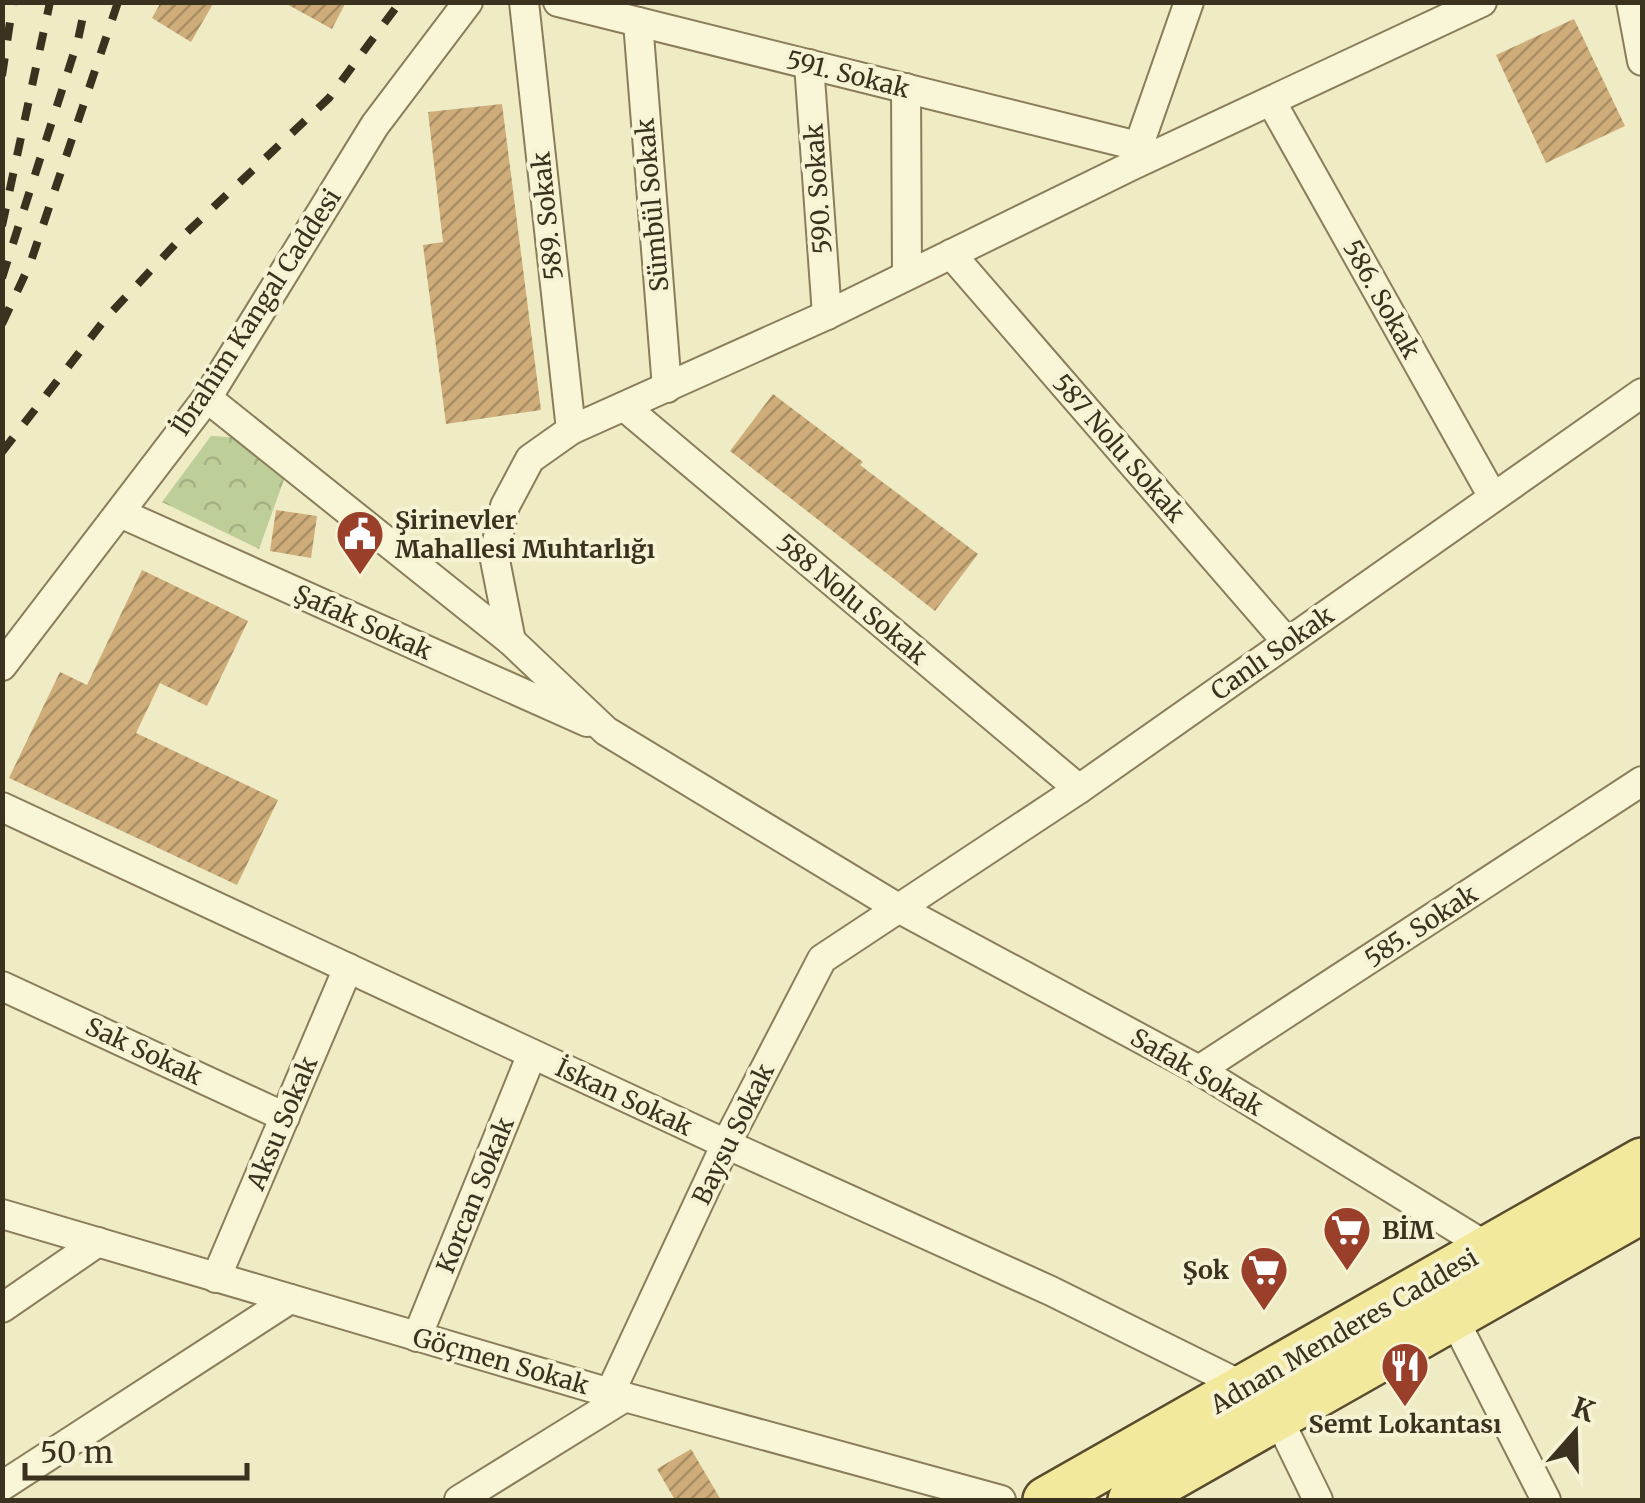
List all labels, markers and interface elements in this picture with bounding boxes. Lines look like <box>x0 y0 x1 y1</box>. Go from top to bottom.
street label: 591. Sokak <box>783 43 913 105</box>
street label: Sümbül Sokak <box>628 117 676 293</box>
street label: 590. Sokak <box>797 123 839 255</box>
street label: 589. Sokak <box>524 150 570 282</box>
street label: İbrahim Kangal Caddesi <box>164 183 348 441</box>
street label: 586. Sokak <box>1336 234 1428 364</box>
street label: 587 Nolu Sokak <box>1046 367 1192 529</box>
place label: Şirinevler Mahallesi Muhtarlığı <box>395 504 655 565</box>
public building icon: Şirinevler Mahallesi Muhtarlığı <box>334 508 386 576</box>
street label: 588 Nolu Sokak <box>770 527 934 671</box>
street label: Şafak Sokak <box>289 577 437 667</box>
street label: Canlı Sokak <box>1204 599 1340 707</box>
street label: 585. Sokak <box>1359 878 1484 974</box>
street label: Sak Sokak <box>81 1010 208 1092</box>
street label: Safak Sokak <box>1125 1021 1269 1123</box>
street label: Aksu Sokak <box>239 1051 325 1195</box>
street label: İskan Sokak <box>551 1051 698 1143</box>
street label: Baysu Sokak <box>685 1058 781 1210</box>
street label: Korcan Sokak <box>429 1112 521 1278</box>
supermarket icon: BİM <box>1321 1204 1373 1272</box>
place label: BİM <box>1382 1214 1435 1246</box>
street label: Adnan Menderes Caddesi <box>1204 1241 1483 1421</box>
supermarket icon: Şok <box>1238 1244 1290 1312</box>
place label: Şok <box>1183 1254 1230 1286</box>
street label: Göçmen Sokak <box>409 1321 593 1401</box>
restaurant icon: Semt Lokantası <box>1379 1340 1431 1408</box>
north arrow <box>1525 1383 1625 1483</box>
text: K <box>1568 1389 1600 1430</box>
place label: Semt Lokantası <box>1309 1408 1502 1440</box>
scale bar <box>25 1418 248 1480</box>
text: 50 m <box>40 1433 113 1471</box>

